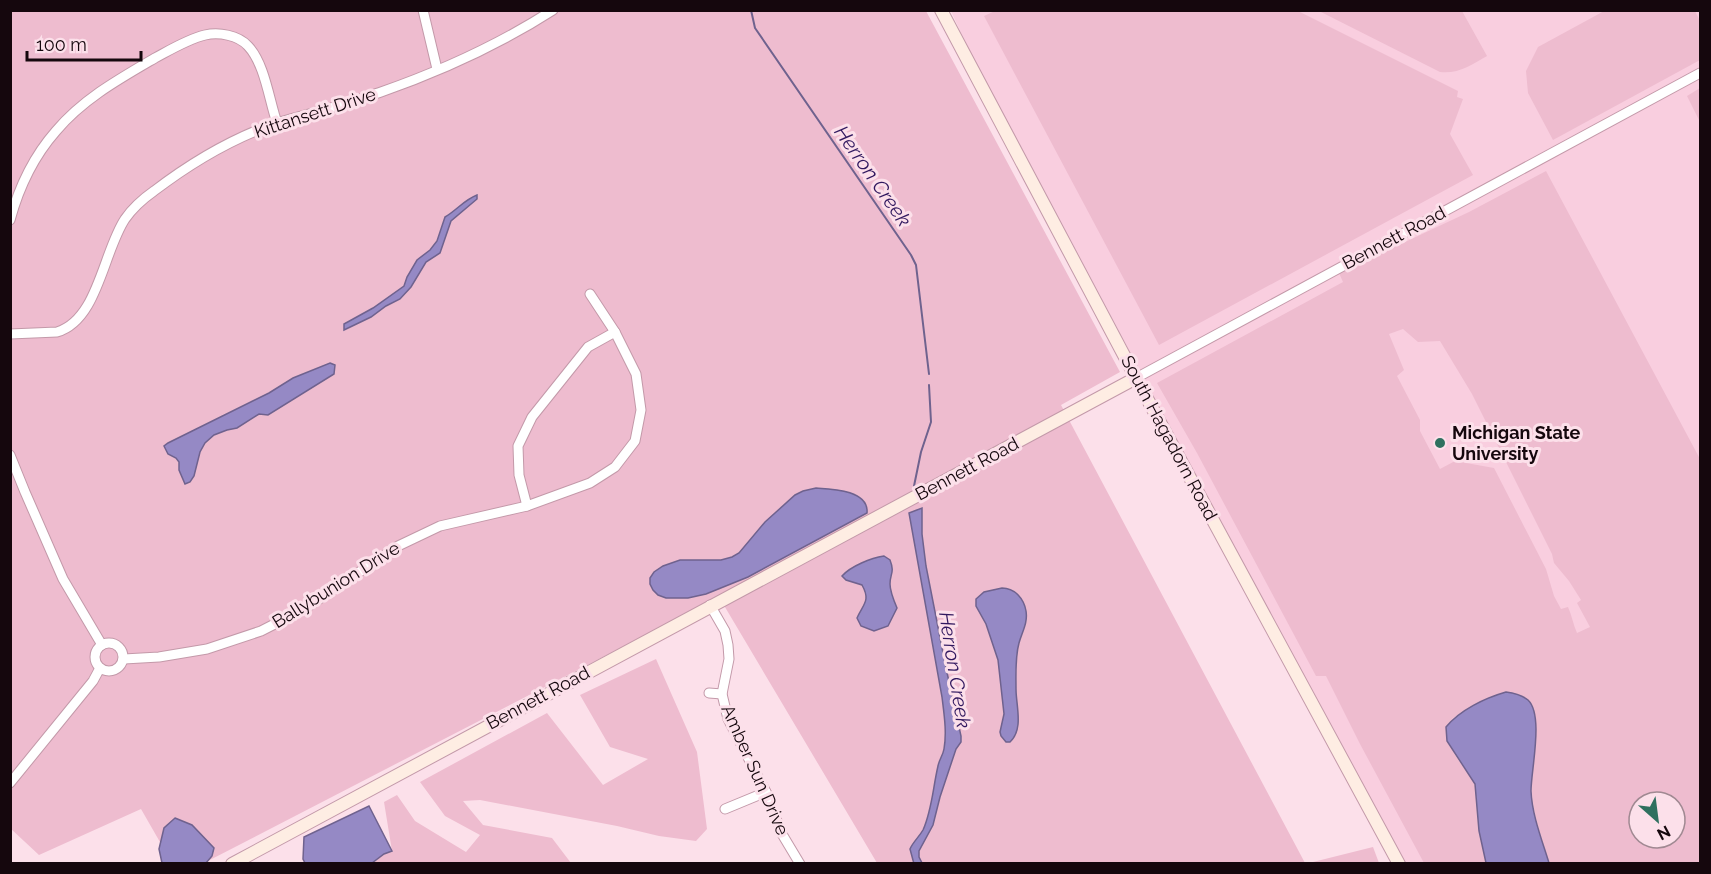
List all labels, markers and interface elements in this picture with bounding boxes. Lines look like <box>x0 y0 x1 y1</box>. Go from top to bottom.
scale bar <box>27 24 141 62</box>
text: 100 m <box>36 34 87 55</box>
street label: Kittansett Drive <box>251 83 379 142</box>
water label: Herron Creek <box>829 121 917 231</box>
street label: Bennett Road <box>1339 202 1449 274</box>
street label: South Hagadorn Road <box>1117 352 1222 524</box>
place label: Michigan State University <box>1452 422 1580 464</box>
street label: Bennett Road <box>912 433 1022 505</box>
marker: Michigan State University <box>1433 436 1447 450</box>
street label: Ballybunion Drive <box>268 537 404 632</box>
water label: Herron Creek <box>934 610 976 730</box>
street label: Bennett Road <box>483 662 593 734</box>
street label: Amber Sun Drive <box>717 701 794 839</box>
north arrow <box>1627 790 1687 850</box>
text: N <box>1654 822 1674 844</box>

